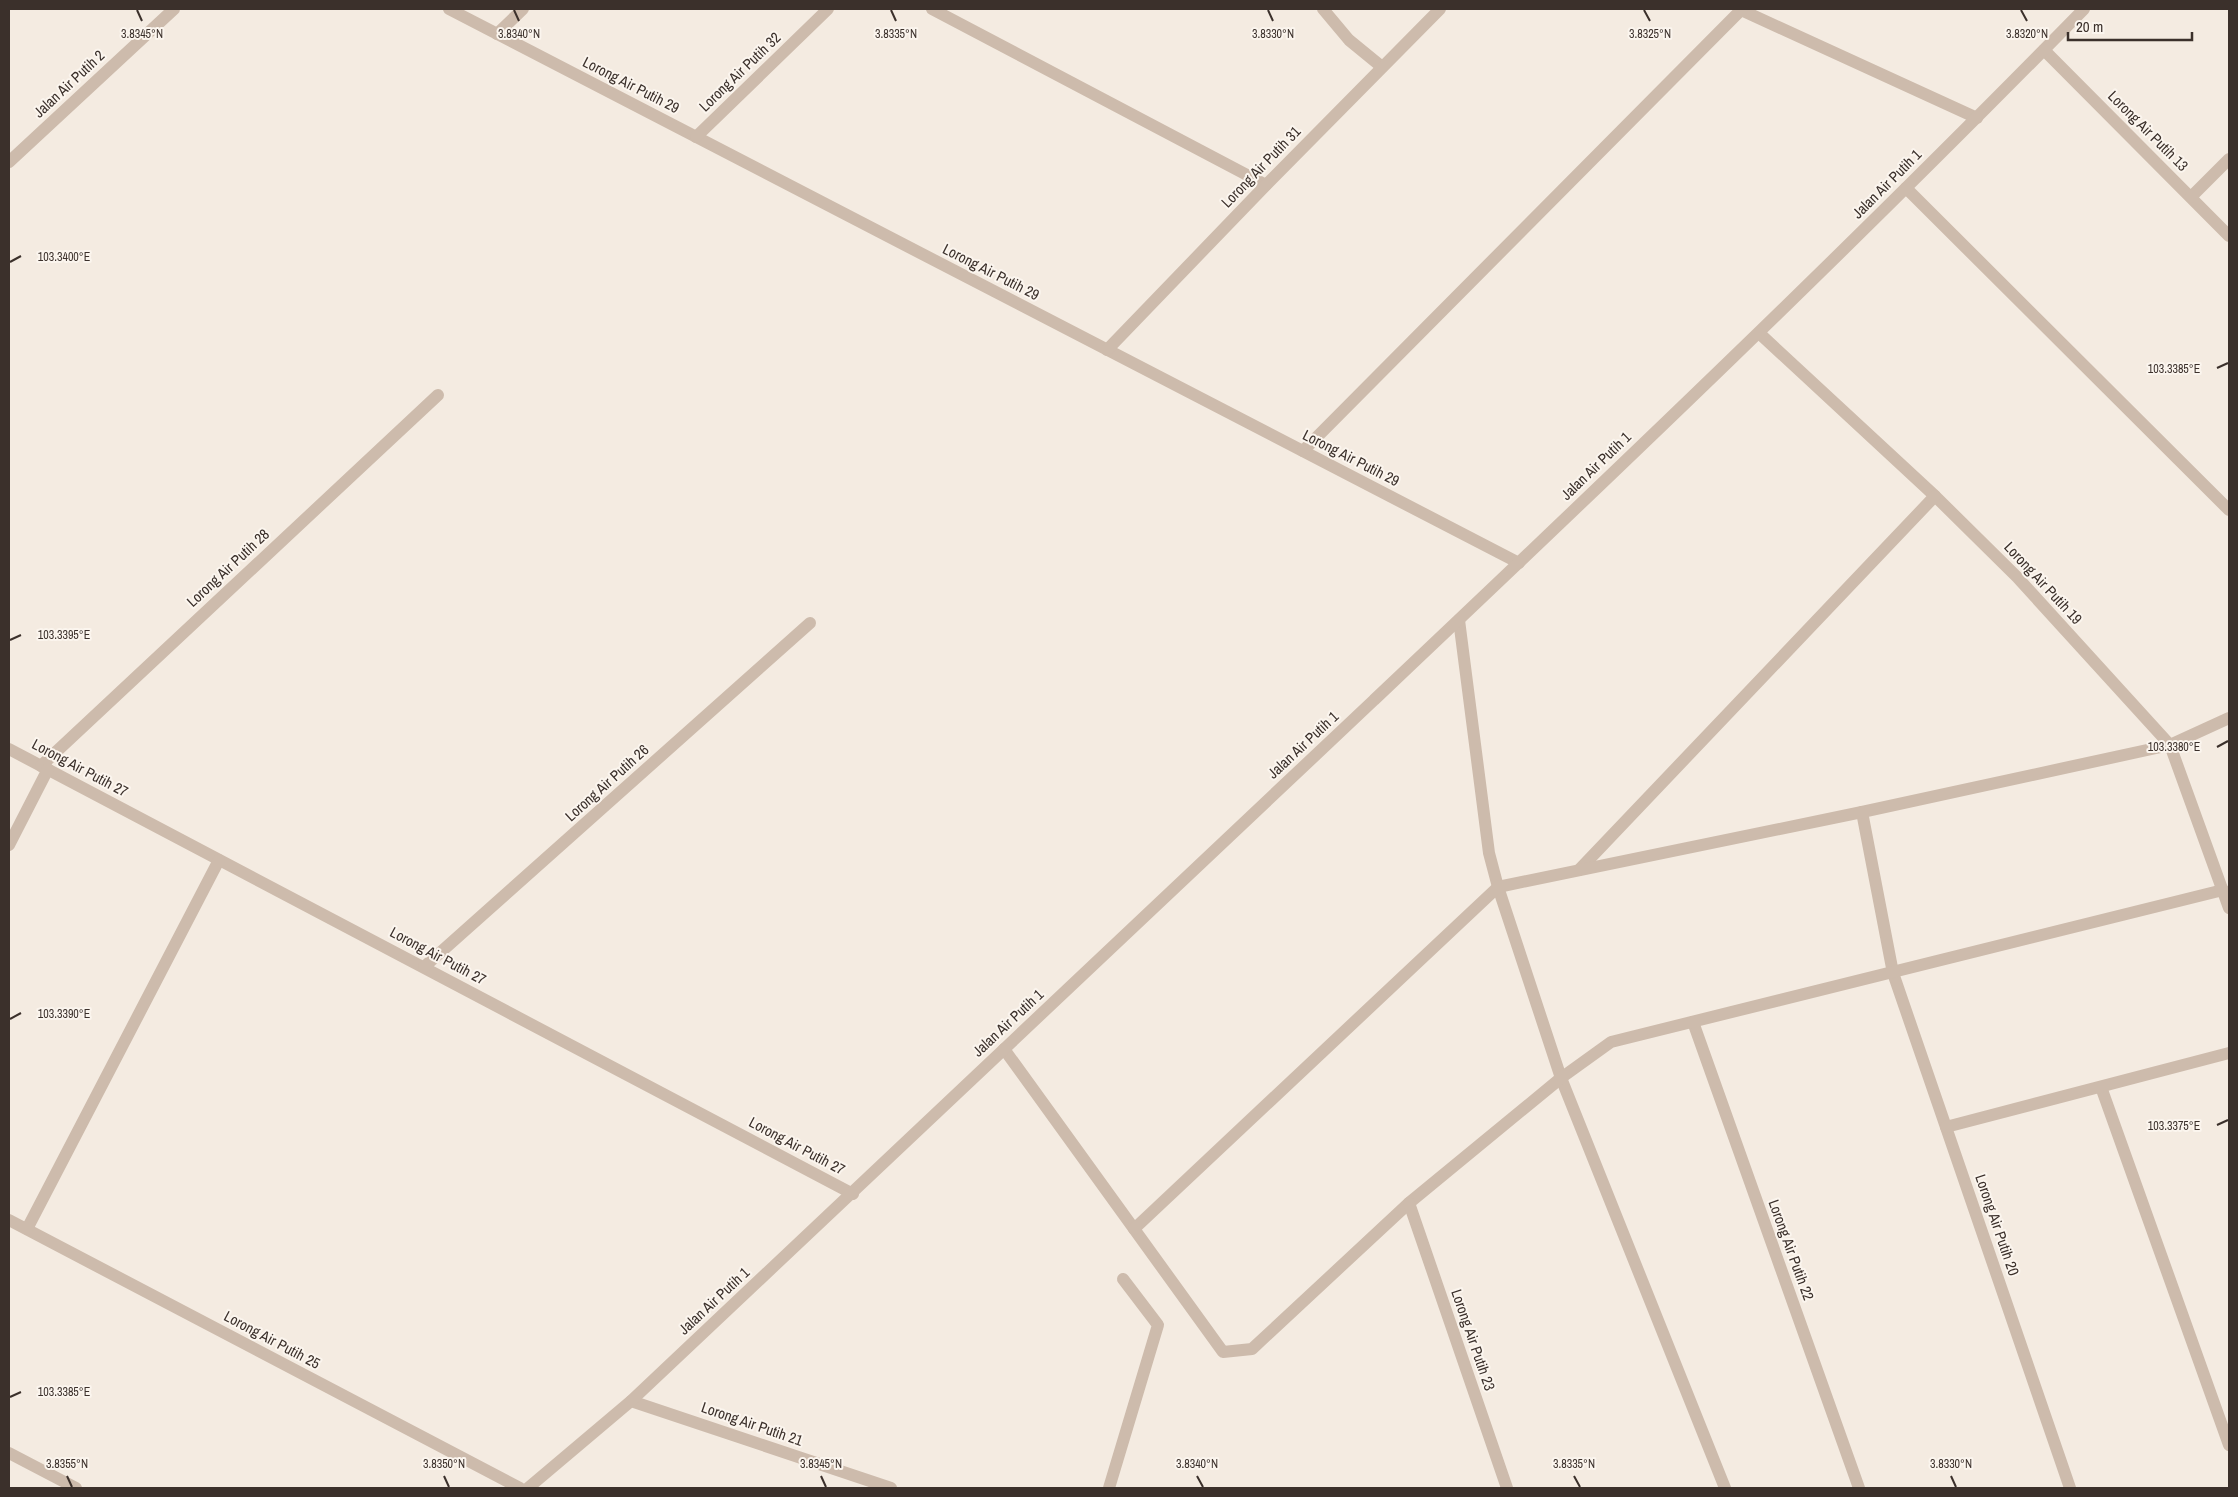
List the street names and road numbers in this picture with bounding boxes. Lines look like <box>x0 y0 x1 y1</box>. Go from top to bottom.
street label: Lorong Air Putih 32 <box>694 27 785 116</box>
street label: Jalan Air Putih 2 <box>28 45 109 122</box>
street label: Lorong Air Putih 29 <box>579 51 683 118</box>
street label: Lorong Air Putih 13 <box>2103 86 2193 176</box>
street label: Lorong Air Putih 31 <box>1216 121 1305 212</box>
street label: Jalan Air Putih 1 <box>1847 144 1926 223</box>
street label: Lorong Air Putih 29 <box>939 238 1043 305</box>
street label: Lorong Air Putih 29 <box>1299 424 1403 491</box>
street label: Jalan Air Putih 1 <box>1556 427 1636 505</box>
street label: Lorong Air Putih 28 <box>182 524 274 611</box>
street label: Lorong Air Putih 19 <box>2000 537 2087 629</box>
street label: Jalan Air Putih 1 <box>1262 706 1343 783</box>
street label: Lorong Air Putih 27 <box>29 733 132 802</box>
street label: Lorong Air Putih 26 <box>560 739 653 826</box>
street label: Lorong Air Putih 27 <box>387 921 490 990</box>
street label: Jalan Air Putih 1 <box>967 984 1048 1061</box>
street label: Lorong Air Putih 27 <box>746 1111 849 1180</box>
street label: Lorong Air Putih 20 <box>1970 1171 2025 1279</box>
street label: Lorong Air Putih 22 <box>1763 1196 1820 1303</box>
street label: Jalan Air Putih 1 <box>673 1262 754 1339</box>
street label: Lorong Air Putih 23 <box>1446 1286 1501 1394</box>
street label: Lorong Air Putih 25 <box>221 1305 324 1374</box>
street label: Lorong Air Putih 21 <box>699 1396 806 1451</box>

